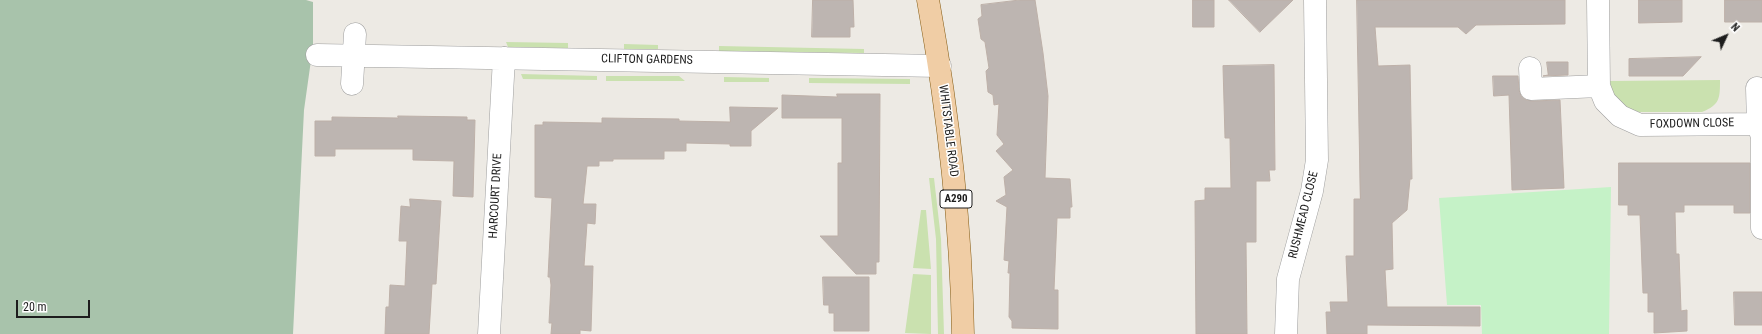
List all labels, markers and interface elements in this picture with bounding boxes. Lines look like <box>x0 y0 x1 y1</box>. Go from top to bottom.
north arrow <box>1706 16 1746 56</box>
text: N <box>1728 20 1742 34</box>
street label: CLIFTON GARDENS <box>601 52 693 68</box>
street label: WHITSTABLE ROAD <box>935 84 961 178</box>
street label: FOXDOWN CLOSE <box>1650 116 1734 132</box>
street label: HARCOURT DRIVE <box>487 153 505 239</box>
street label: RUSHMEAD CLOSE <box>1286 170 1322 260</box>
road number: A290 <box>940 190 972 208</box>
scale bar <box>18 292 92 318</box>
text: 20 m <box>23 300 47 314</box>

